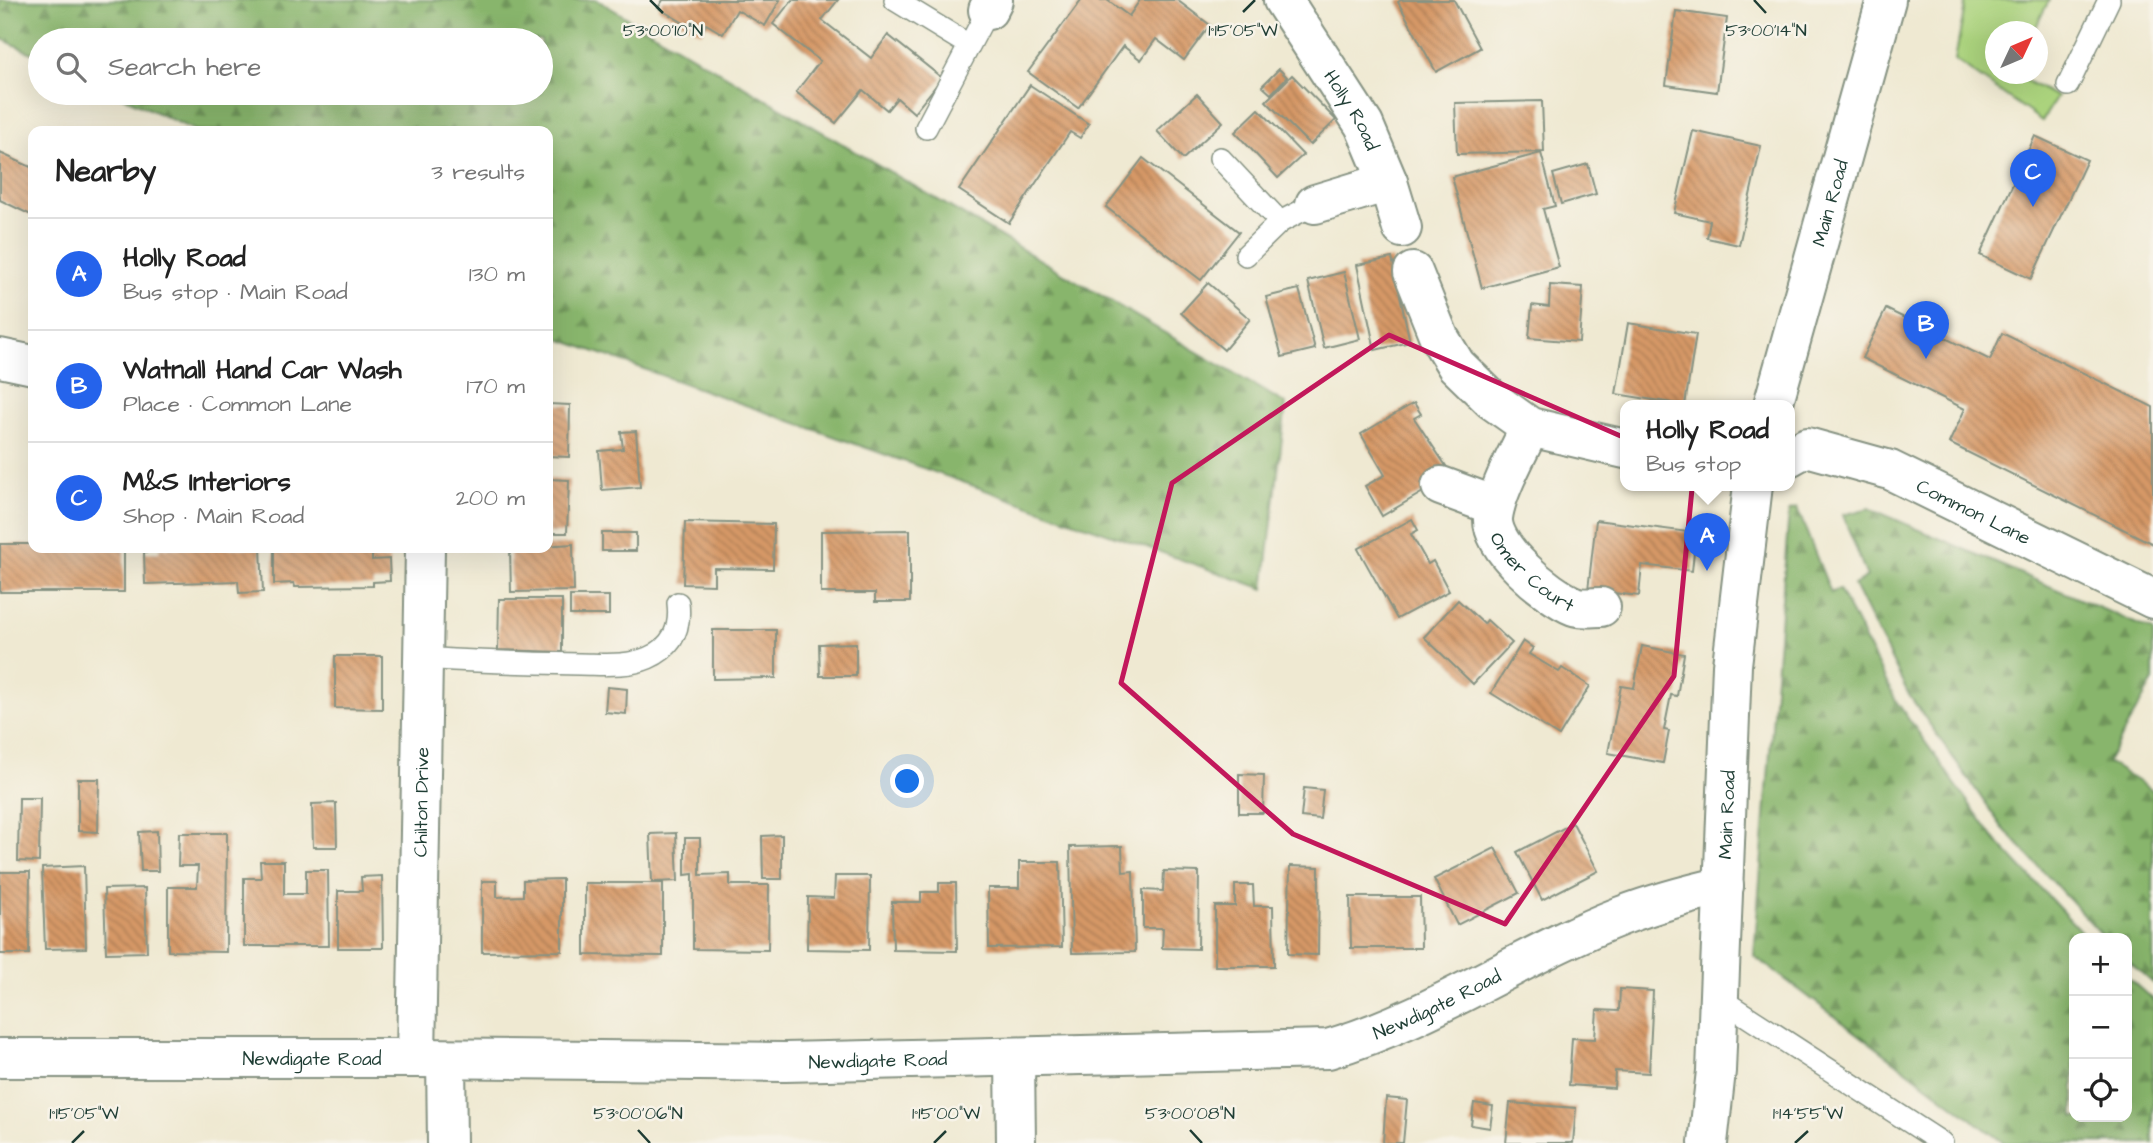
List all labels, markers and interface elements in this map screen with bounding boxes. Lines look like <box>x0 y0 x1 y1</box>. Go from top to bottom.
text: 53°00'10"N <box>623 18 703 43</box>
text: 1°15'05"W <box>1208 18 1278 43</box>
text: 53°00'14"N <box>1725 18 1807 43</box>
north arrow <box>1985 21 2048 84</box>
search box <box>28 28 553 105</box>
icon: search <box>52 48 90 86</box>
text: Search here <box>108 49 261 85</box>
street label: Holly Road <box>1317 65 1385 155</box>
pin: C <box>2010 149 2056 207</box>
text: Nearby <box>56 151 156 193</box>
text: 3 results <box>431 156 525 188</box>
street label: Main Road <box>1806 156 1856 250</box>
text: Holly Road <box>123 240 246 276</box>
text: A <box>72 258 86 290</box>
text: 130 m <box>469 258 525 290</box>
text: Bus stop · Main Road <box>123 276 348 308</box>
pin: B <box>1903 301 1949 359</box>
text: Watnall Hand Car Wash <box>123 352 402 388</box>
text: B <box>71 370 87 402</box>
text: 170 m <box>466 370 525 402</box>
text: Place · Common Lane <box>123 388 352 420</box>
popup <box>1620 400 1795 491</box>
text: Holly Road <box>1646 412 1769 448</box>
text: Bus stop <box>1646 448 1741 480</box>
text: M&S Interiors <box>123 464 291 500</box>
street label: Common Lane <box>1911 473 2035 552</box>
text: C <box>71 482 87 514</box>
text: 200 m <box>456 482 525 514</box>
text: Shop · Main Road <box>123 500 304 532</box>
pin: A <box>1684 513 1730 571</box>
street label: Omer Court <box>1482 527 1579 619</box>
street label: Chilton Drive <box>408 747 436 857</box>
your location <box>890 764 924 798</box>
street label: Main Road <box>1712 769 1743 860</box>
map controls <box>2069 933 2132 1122</box>
button: + <box>2069 933 2132 996</box>
street label: Newdigate Road <box>1369 963 1506 1047</box>
button: − <box>2069 996 2132 1059</box>
street label: Newdigate Road <box>243 1046 382 1074</box>
street label: Newdigate Road <box>808 1046 948 1076</box>
button: locate <box>2069 1059 2132 1122</box>
text: 1°15'05"W <box>49 1101 119 1126</box>
text: 53°00'06"N <box>593 1101 683 1126</box>
text: 1°15'00"W <box>912 1101 980 1126</box>
text: 53°00'08"N <box>1145 1101 1235 1126</box>
text: 1°14'55"W <box>1773 1101 1843 1126</box>

